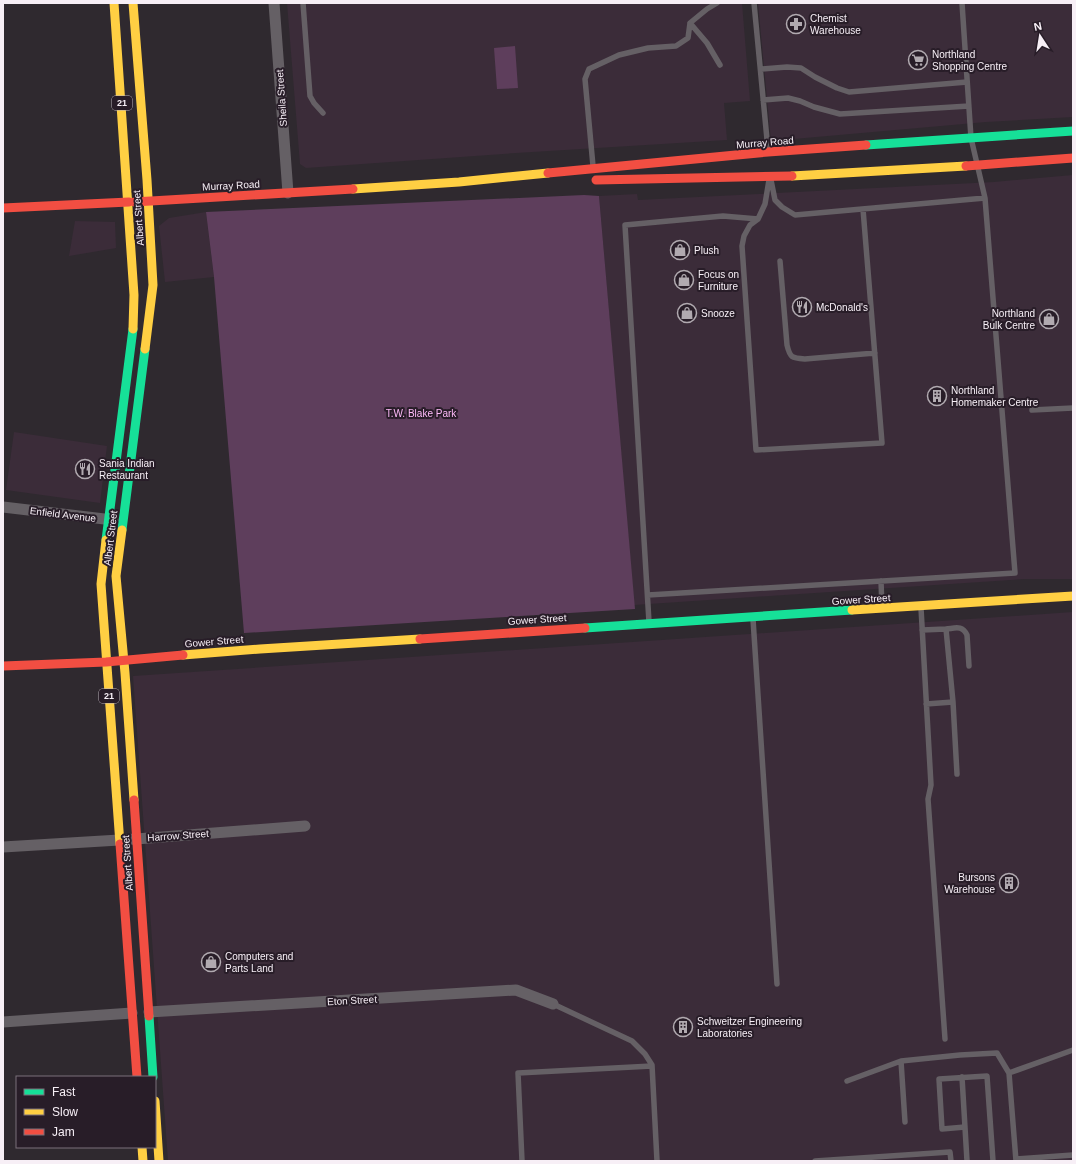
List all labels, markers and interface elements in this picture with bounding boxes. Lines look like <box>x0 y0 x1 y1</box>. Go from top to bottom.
pharmacy icon: Chemist Warehouse <box>785 13 807 35</box>
place label: Chemist Warehouse <box>810 13 861 36</box>
north arrow <box>1020 16 1060 56</box>
text: N <box>1033 20 1043 33</box>
supermarket icon: Northland Shopping Centre <box>907 49 929 71</box>
place label: Northland Shopping Centre <box>932 49 1007 72</box>
street label: Sheila Street <box>274 69 289 127</box>
road number: 21 <box>112 96 132 110</box>
street label: Murray Road <box>736 134 794 150</box>
street label: Murray Road <box>202 178 260 193</box>
street label: Albert Street <box>131 190 146 246</box>
shop icon: Plush <box>669 239 691 261</box>
place label: Plush <box>694 245 719 256</box>
shop icon: Focus on Furniture <box>673 269 695 291</box>
place label: Focus on Furniture <box>698 269 739 292</box>
restaurant icon: McDonald's <box>791 296 813 318</box>
shop icon: Snooze <box>676 302 698 324</box>
place label: McDonald's <box>816 302 868 313</box>
place label: Snooze <box>701 308 735 319</box>
place label: Northland Bulk Centre <box>983 308 1035 331</box>
shop icon: Northland Bulk Centre <box>1038 308 1060 330</box>
building icon: Northland Homemaker Centre <box>926 385 948 407</box>
place label: Northland Homemaker Centre <box>951 385 1039 408</box>
park label: T.W. Blake Park <box>386 408 457 419</box>
restaurant icon: Sania Indian Restaurant <box>74 458 96 480</box>
place label: Sania Indian Restaurant <box>99 458 155 481</box>
street label: Enfield Avenue <box>29 505 97 524</box>
street label: Albert Street <box>102 510 119 566</box>
street label: Gower Street <box>831 592 891 607</box>
street label: Gower Street <box>507 612 567 627</box>
street label: Gower Street <box>184 633 244 650</box>
road number: 21 <box>99 689 119 703</box>
street label: Harrow Street <box>147 828 209 843</box>
street label: Albert Street <box>120 835 135 891</box>
place label: Bursons Warehouse <box>944 872 995 895</box>
building icon: Bursons Warehouse <box>998 872 1020 894</box>
shop icon: Computers and Parts Land <box>200 951 222 973</box>
place label: Computers and Parts Land <box>225 951 293 974</box>
street label: Eton Street <box>327 994 378 1007</box>
building icon: Schweitzer Engineering Laboratories <box>672 1016 694 1038</box>
place label: Schweitzer Engineering Laboratories <box>697 1016 802 1039</box>
legend <box>16 1076 156 1148</box>
text: Fast <box>52 1085 76 1099</box>
text: Slow <box>52 1105 78 1119</box>
text: Jam <box>52 1125 75 1139</box>

